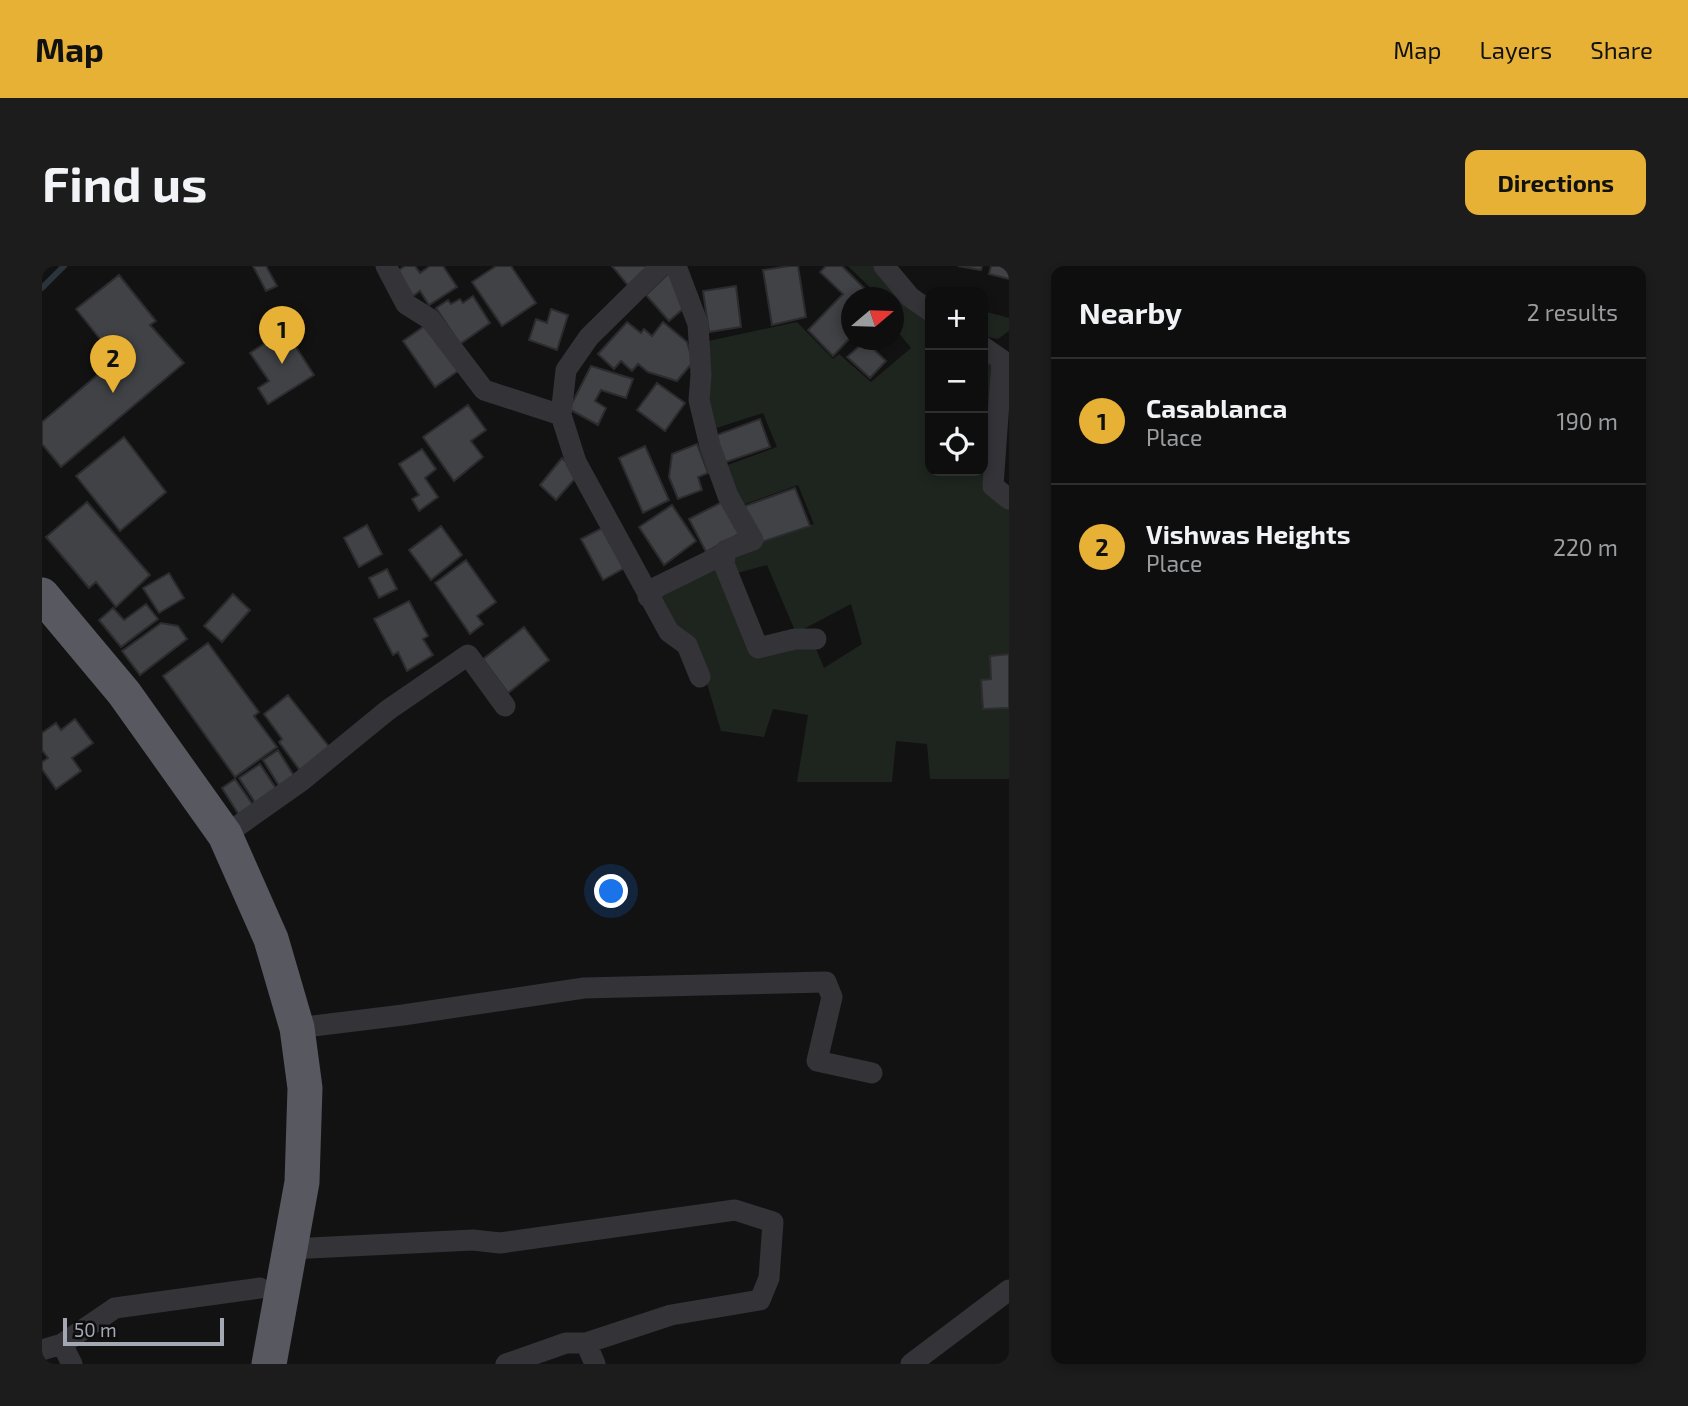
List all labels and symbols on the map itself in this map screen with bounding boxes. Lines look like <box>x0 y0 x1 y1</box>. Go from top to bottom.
north arrow <box>841 287 904 350</box>
pin: 1 <box>259 306 305 364</box>
pin: 2 <box>90 335 136 393</box>
your location <box>594 874 628 908</box>
scale bar <box>63 1315 224 1347</box>

